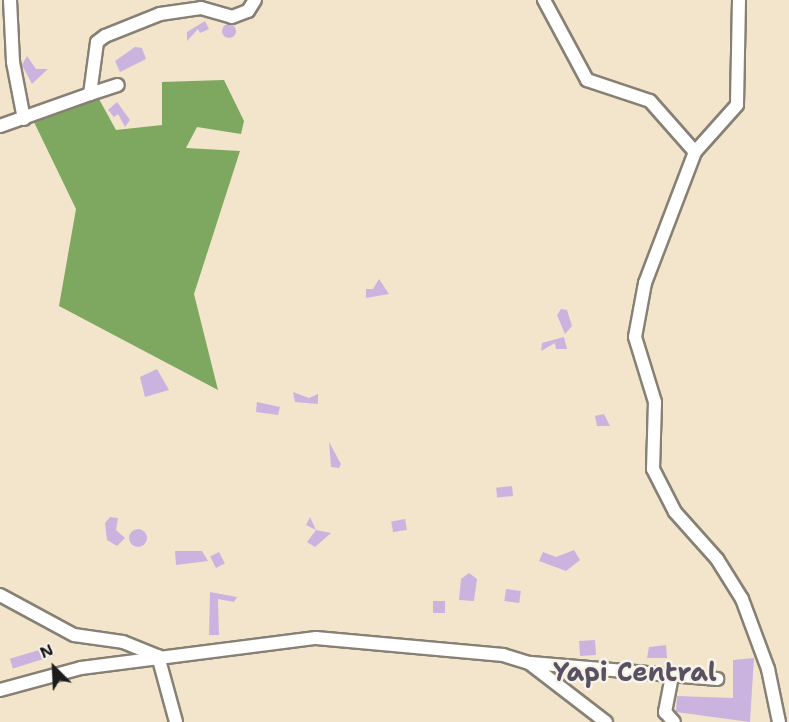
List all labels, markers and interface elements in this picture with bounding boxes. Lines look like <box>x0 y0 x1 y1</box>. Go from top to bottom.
north arrow <box>24 638 84 698</box>
text: N <box>36 639 57 663</box>
district label: Yapi Central <box>553 656 717 688</box>

